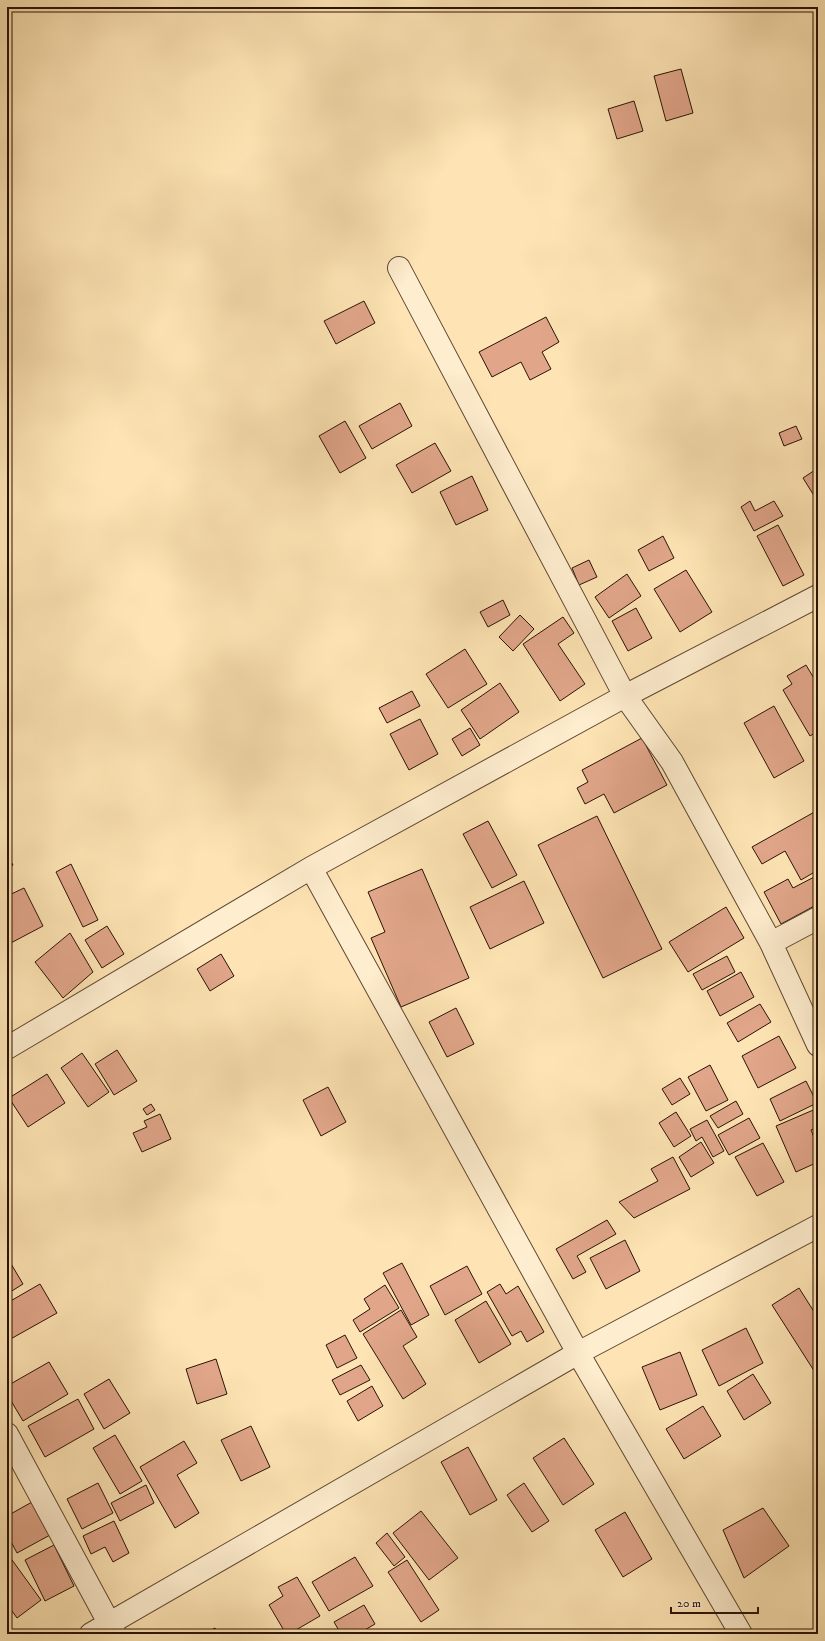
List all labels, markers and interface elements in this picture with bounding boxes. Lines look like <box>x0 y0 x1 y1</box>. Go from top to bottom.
scale bar <box>671 1589 758 1615</box>
text: 20 m <box>677 1596 701 1611</box>

